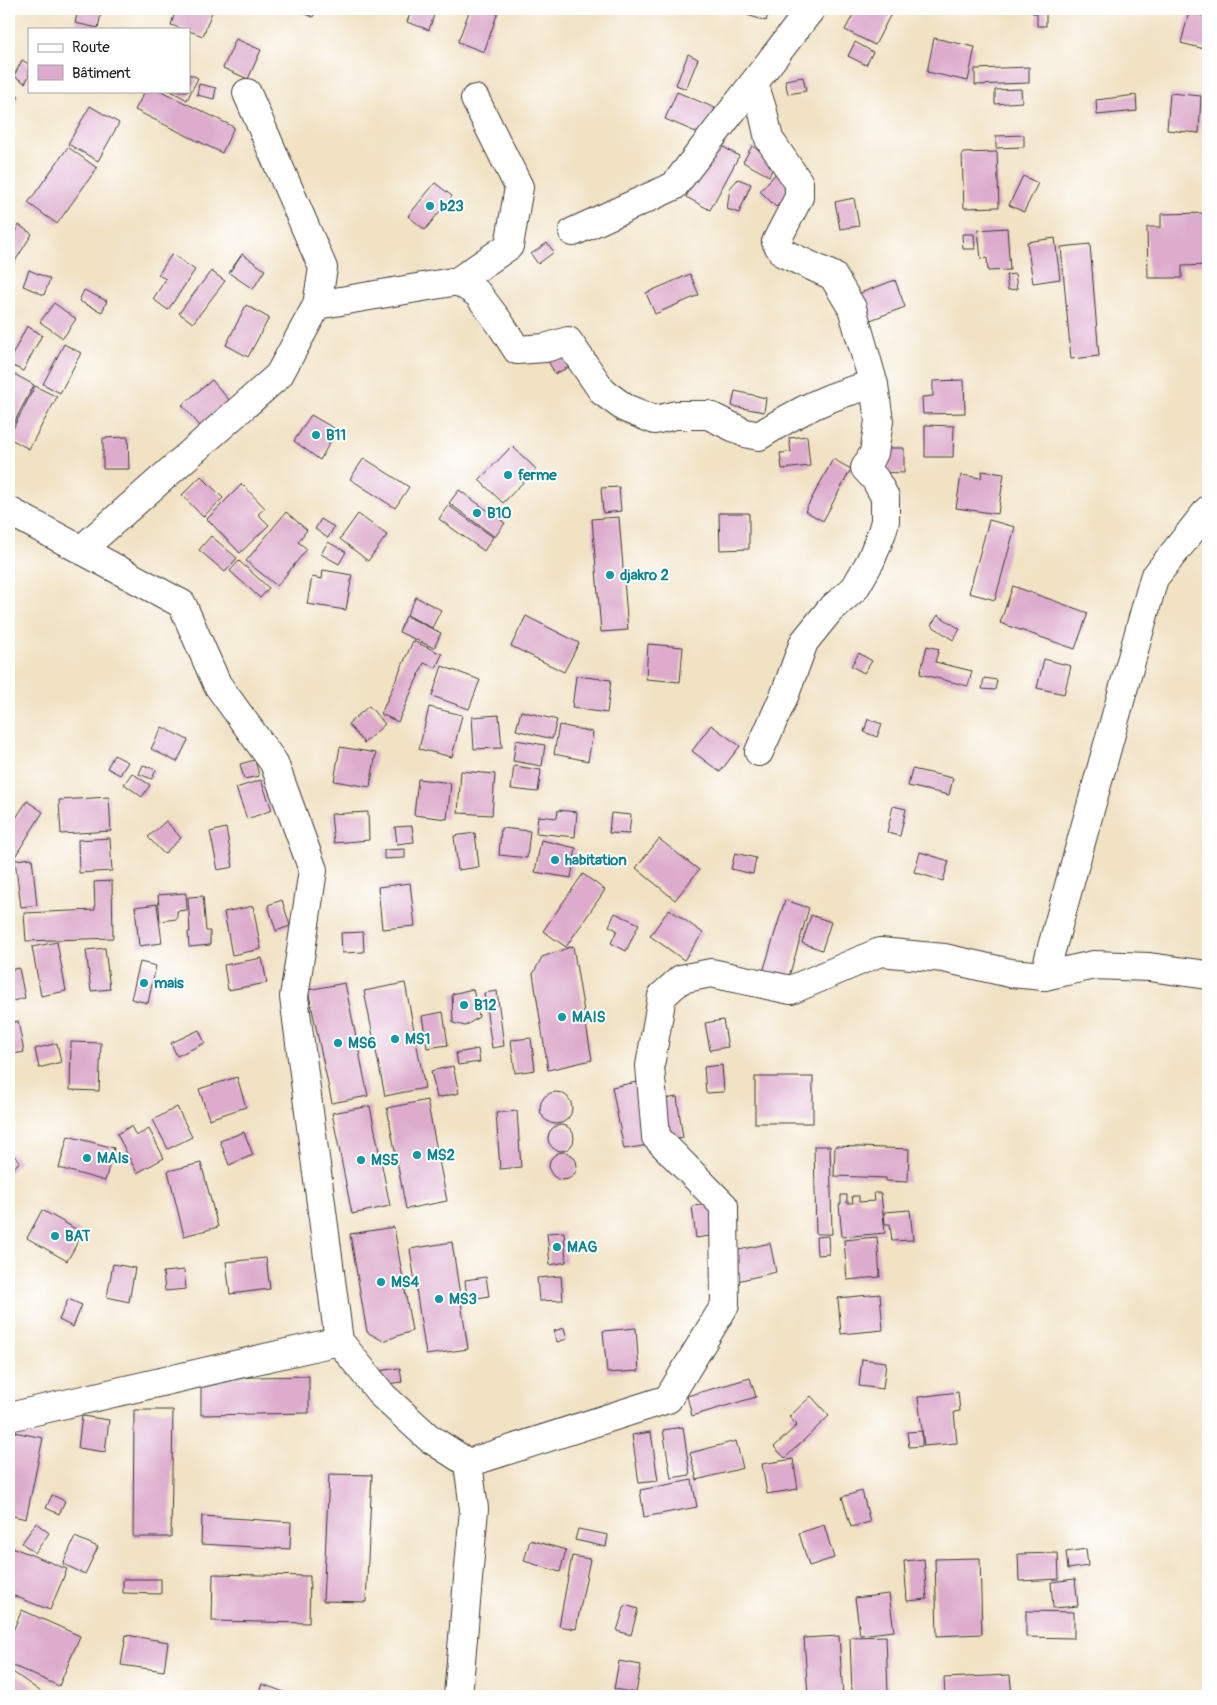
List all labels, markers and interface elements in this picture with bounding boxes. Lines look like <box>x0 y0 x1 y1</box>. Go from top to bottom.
legend <box>28 28 190 92</box>
text: Route <box>72 38 110 57</box>
text: Bâtiment <box>72 64 132 83</box>
place label: b23 <box>440 197 464 216</box>
marker: b23 <box>424 200 436 212</box>
place label: B11 <box>326 426 346 445</box>
marker: B11 <box>310 429 322 441</box>
place label: ferme <box>518 466 557 485</box>
marker: ferme <box>502 469 514 481</box>
place label: B10 <box>487 504 512 523</box>
marker: B10 <box>471 507 483 519</box>
place label: djakro 2 <box>620 566 669 585</box>
marker: djakro 2 <box>604 569 616 581</box>
place label: habitation <box>565 851 627 870</box>
marker: habitation <box>549 854 561 866</box>
place label: mais <box>154 974 184 993</box>
marker: mais <box>138 977 150 989</box>
place label: B12 <box>474 996 497 1015</box>
marker: B12 <box>458 999 470 1011</box>
place label: MAIS <box>572 1008 606 1027</box>
marker: MAIS <box>556 1011 568 1023</box>
place label: MS1 <box>405 1030 430 1049</box>
marker: MS1 <box>389 1033 401 1045</box>
place label: MS6 <box>348 1034 377 1053</box>
marker: MS6 <box>332 1037 344 1049</box>
place label: MS2 <box>427 1146 455 1165</box>
place label: MAIs <box>97 1149 129 1168</box>
marker: MS2 <box>411 1149 423 1161</box>
place label: MS5 <box>371 1151 399 1170</box>
marker: MAIs <box>81 1152 93 1164</box>
marker: MS5 <box>355 1154 367 1166</box>
place label: BAT <box>65 1227 91 1246</box>
marker: BAT <box>49 1230 61 1242</box>
place label: MAG <box>567 1238 598 1257</box>
marker: MAG <box>551 1241 563 1253</box>
place label: MS4 <box>391 1273 420 1292</box>
marker: MS4 <box>375 1276 387 1288</box>
place label: MS3 <box>449 1290 477 1309</box>
marker: MS3 <box>433 1293 445 1305</box>

